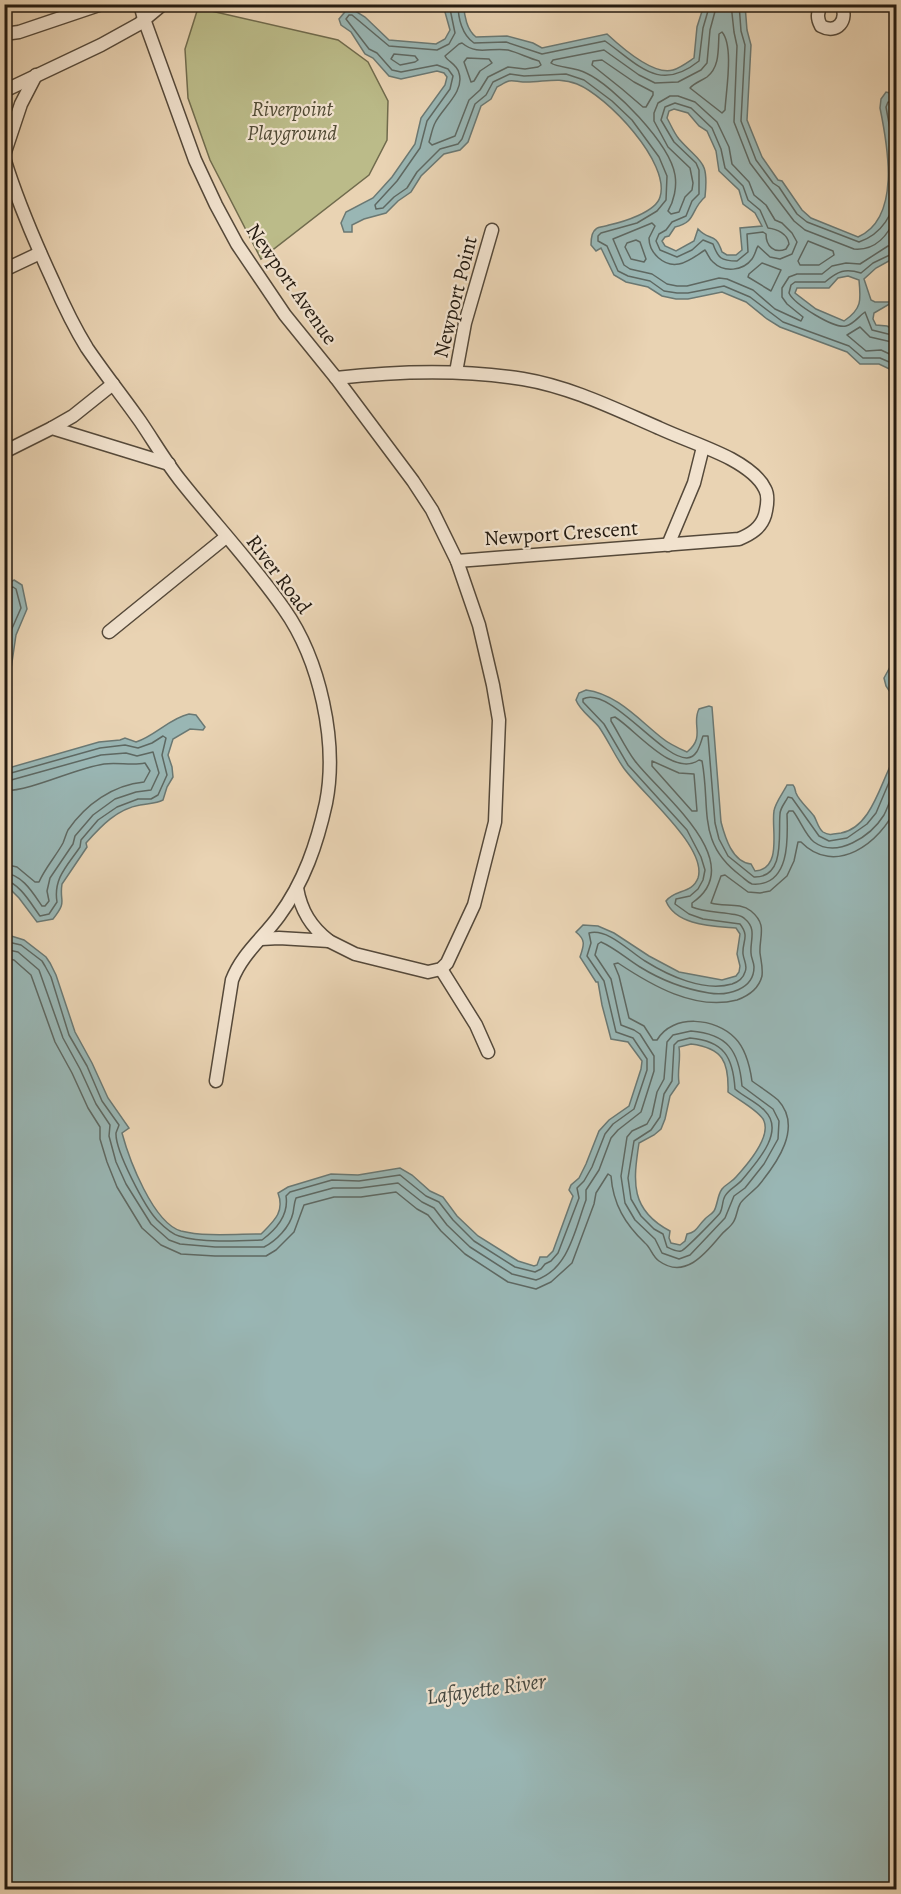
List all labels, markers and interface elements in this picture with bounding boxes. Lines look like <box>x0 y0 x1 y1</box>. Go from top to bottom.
park label: Riverpoint Playground <box>247 95 337 147</box>
street label: Newport Avenue <box>240 218 344 350</box>
street label: Newport Point <box>426 233 484 361</box>
street label: Newport Crescent <box>483 514 639 552</box>
street label: River Road <box>240 528 319 620</box>
water label: Lafayette River <box>424 1666 549 1712</box>

